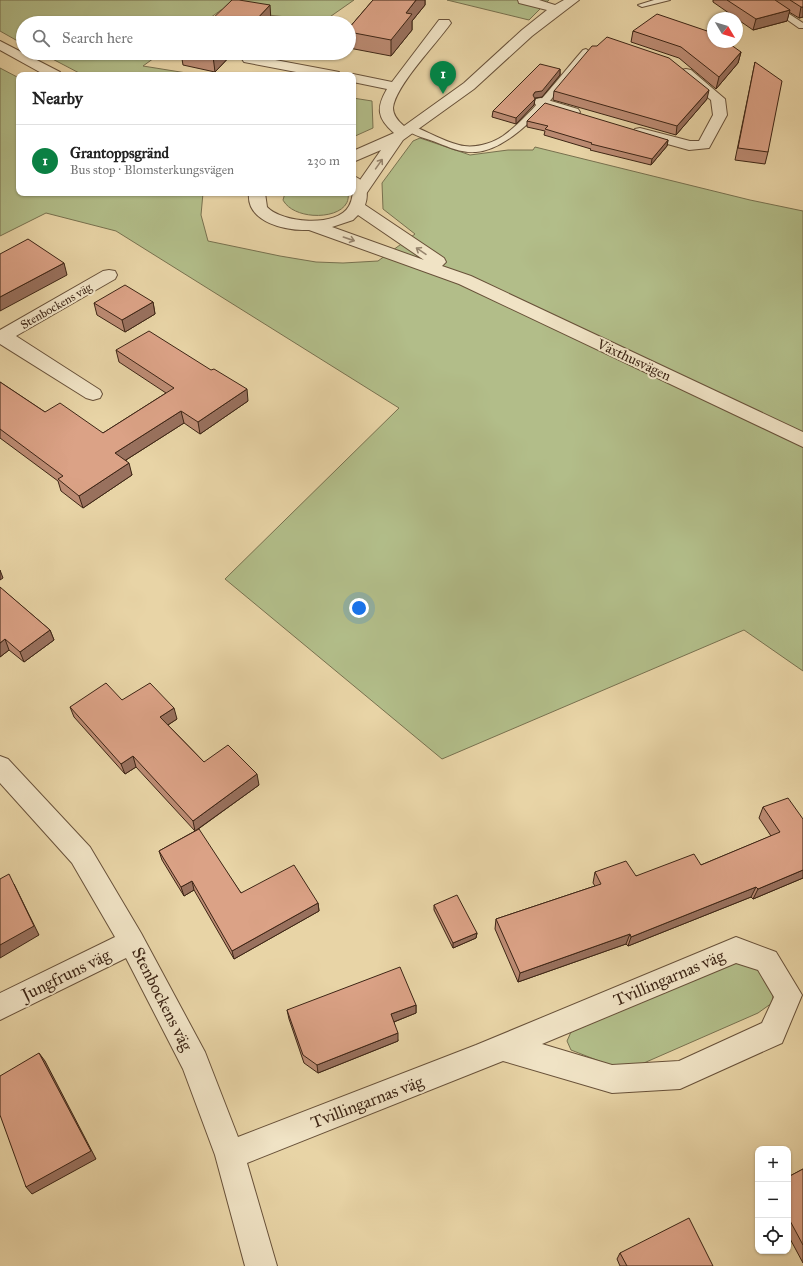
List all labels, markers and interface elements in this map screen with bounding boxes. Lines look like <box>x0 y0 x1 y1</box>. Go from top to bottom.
north arrow <box>707 12 743 48</box>
search box <box>16 16 356 60</box>
icon: search <box>30 27 52 49</box>
text: Search here <box>62 29 133 47</box>
pin: 1 <box>430 61 456 94</box>
text: Nearby <box>32 88 83 109</box>
text: Grantoppsgränd <box>70 144 169 162</box>
text: 1 <box>42 153 48 169</box>
text: 230 m <box>307 153 340 169</box>
one-way arrow <box>375 159 383 170</box>
text: Bus stop · Blomsterkungsvägen <box>70 162 234 178</box>
one-way arrow <box>343 236 356 243</box>
one-way arrow <box>416 247 427 255</box>
street label: Stenbockens väg <box>18 280 95 333</box>
street label: Växthusvägen <box>594 335 674 385</box>
your location <box>349 598 369 618</box>
street label: Jungfruns väg <box>16 944 114 1006</box>
street label: Stenbockens väg <box>127 944 197 1054</box>
street label: Tvillingarnas väg <box>610 945 728 1011</box>
street label: Tvillingarnas väg <box>308 1071 426 1133</box>
map controls <box>755 1146 791 1254</box>
button: + <box>755 1146 791 1182</box>
button: − <box>755 1182 791 1218</box>
button: locate <box>755 1218 791 1254</box>

